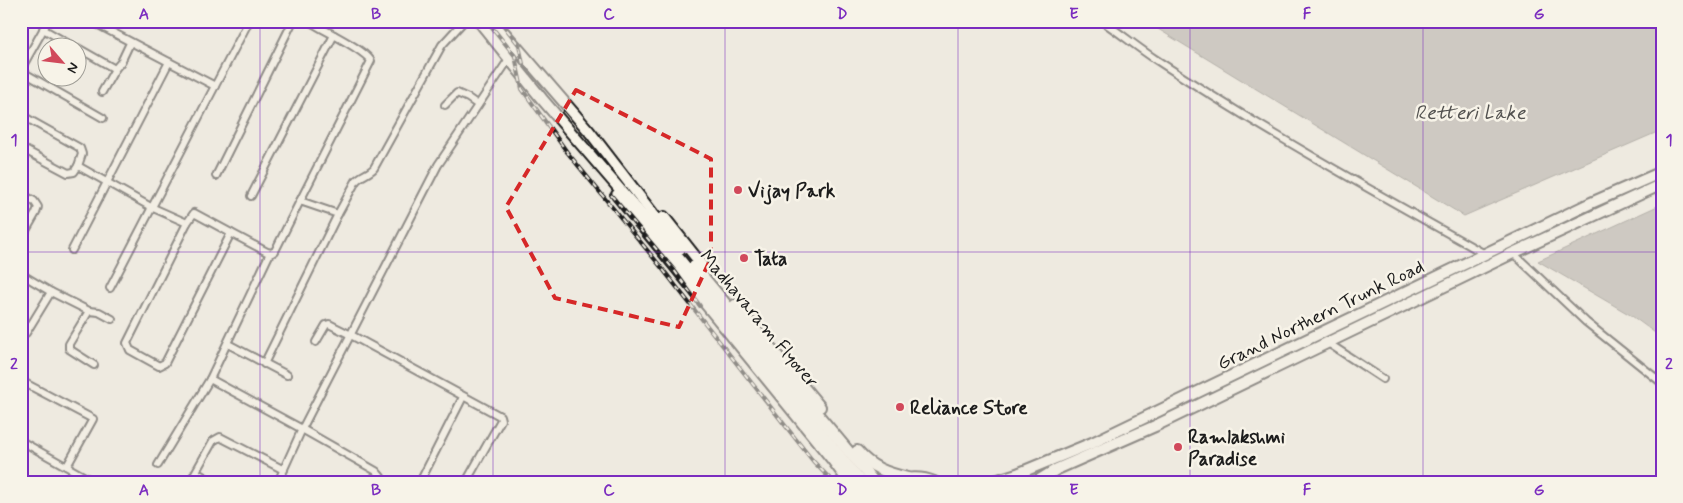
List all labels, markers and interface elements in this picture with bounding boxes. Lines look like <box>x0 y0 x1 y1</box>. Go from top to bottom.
text: A <box>139 4 149 25</box>
text: B <box>371 4 381 25</box>
text: C <box>603 4 615 25</box>
text: D <box>836 4 848 25</box>
text: E <box>1069 4 1079 25</box>
text: F <box>1303 4 1312 25</box>
text: G <box>1534 4 1545 25</box>
north arrow <box>38 38 88 88</box>
text: N <box>62 59 83 76</box>
water label: Retteri Lake <box>1414 100 1527 127</box>
text: 1 <box>10 130 18 151</box>
text: 1 <box>1665 130 1673 151</box>
place label: Vijay Park <box>748 179 836 205</box>
marker: Vijay Park <box>732 184 744 196</box>
street label: Madhavaram Flyover <box>694 245 824 393</box>
place label: Tata <box>754 247 787 272</box>
marker: Tata <box>738 252 750 264</box>
street label: Grand Northern Trunk Road <box>1213 254 1428 376</box>
text: 2 <box>10 354 18 375</box>
text: 2 <box>1665 354 1673 375</box>
place label: Reliance Store <box>910 396 1028 421</box>
marker: Reliance Store <box>894 401 906 413</box>
place label: Ramlakshmi Paradise <box>1188 425 1285 472</box>
marker: Ramlakshmi Paradise <box>1172 441 1184 453</box>
text: A <box>139 480 149 501</box>
text: B <box>371 480 381 501</box>
text: C <box>603 480 615 501</box>
text: D <box>836 480 848 501</box>
text: E <box>1069 480 1079 501</box>
text: F <box>1303 480 1312 501</box>
text: G <box>1534 480 1545 501</box>

